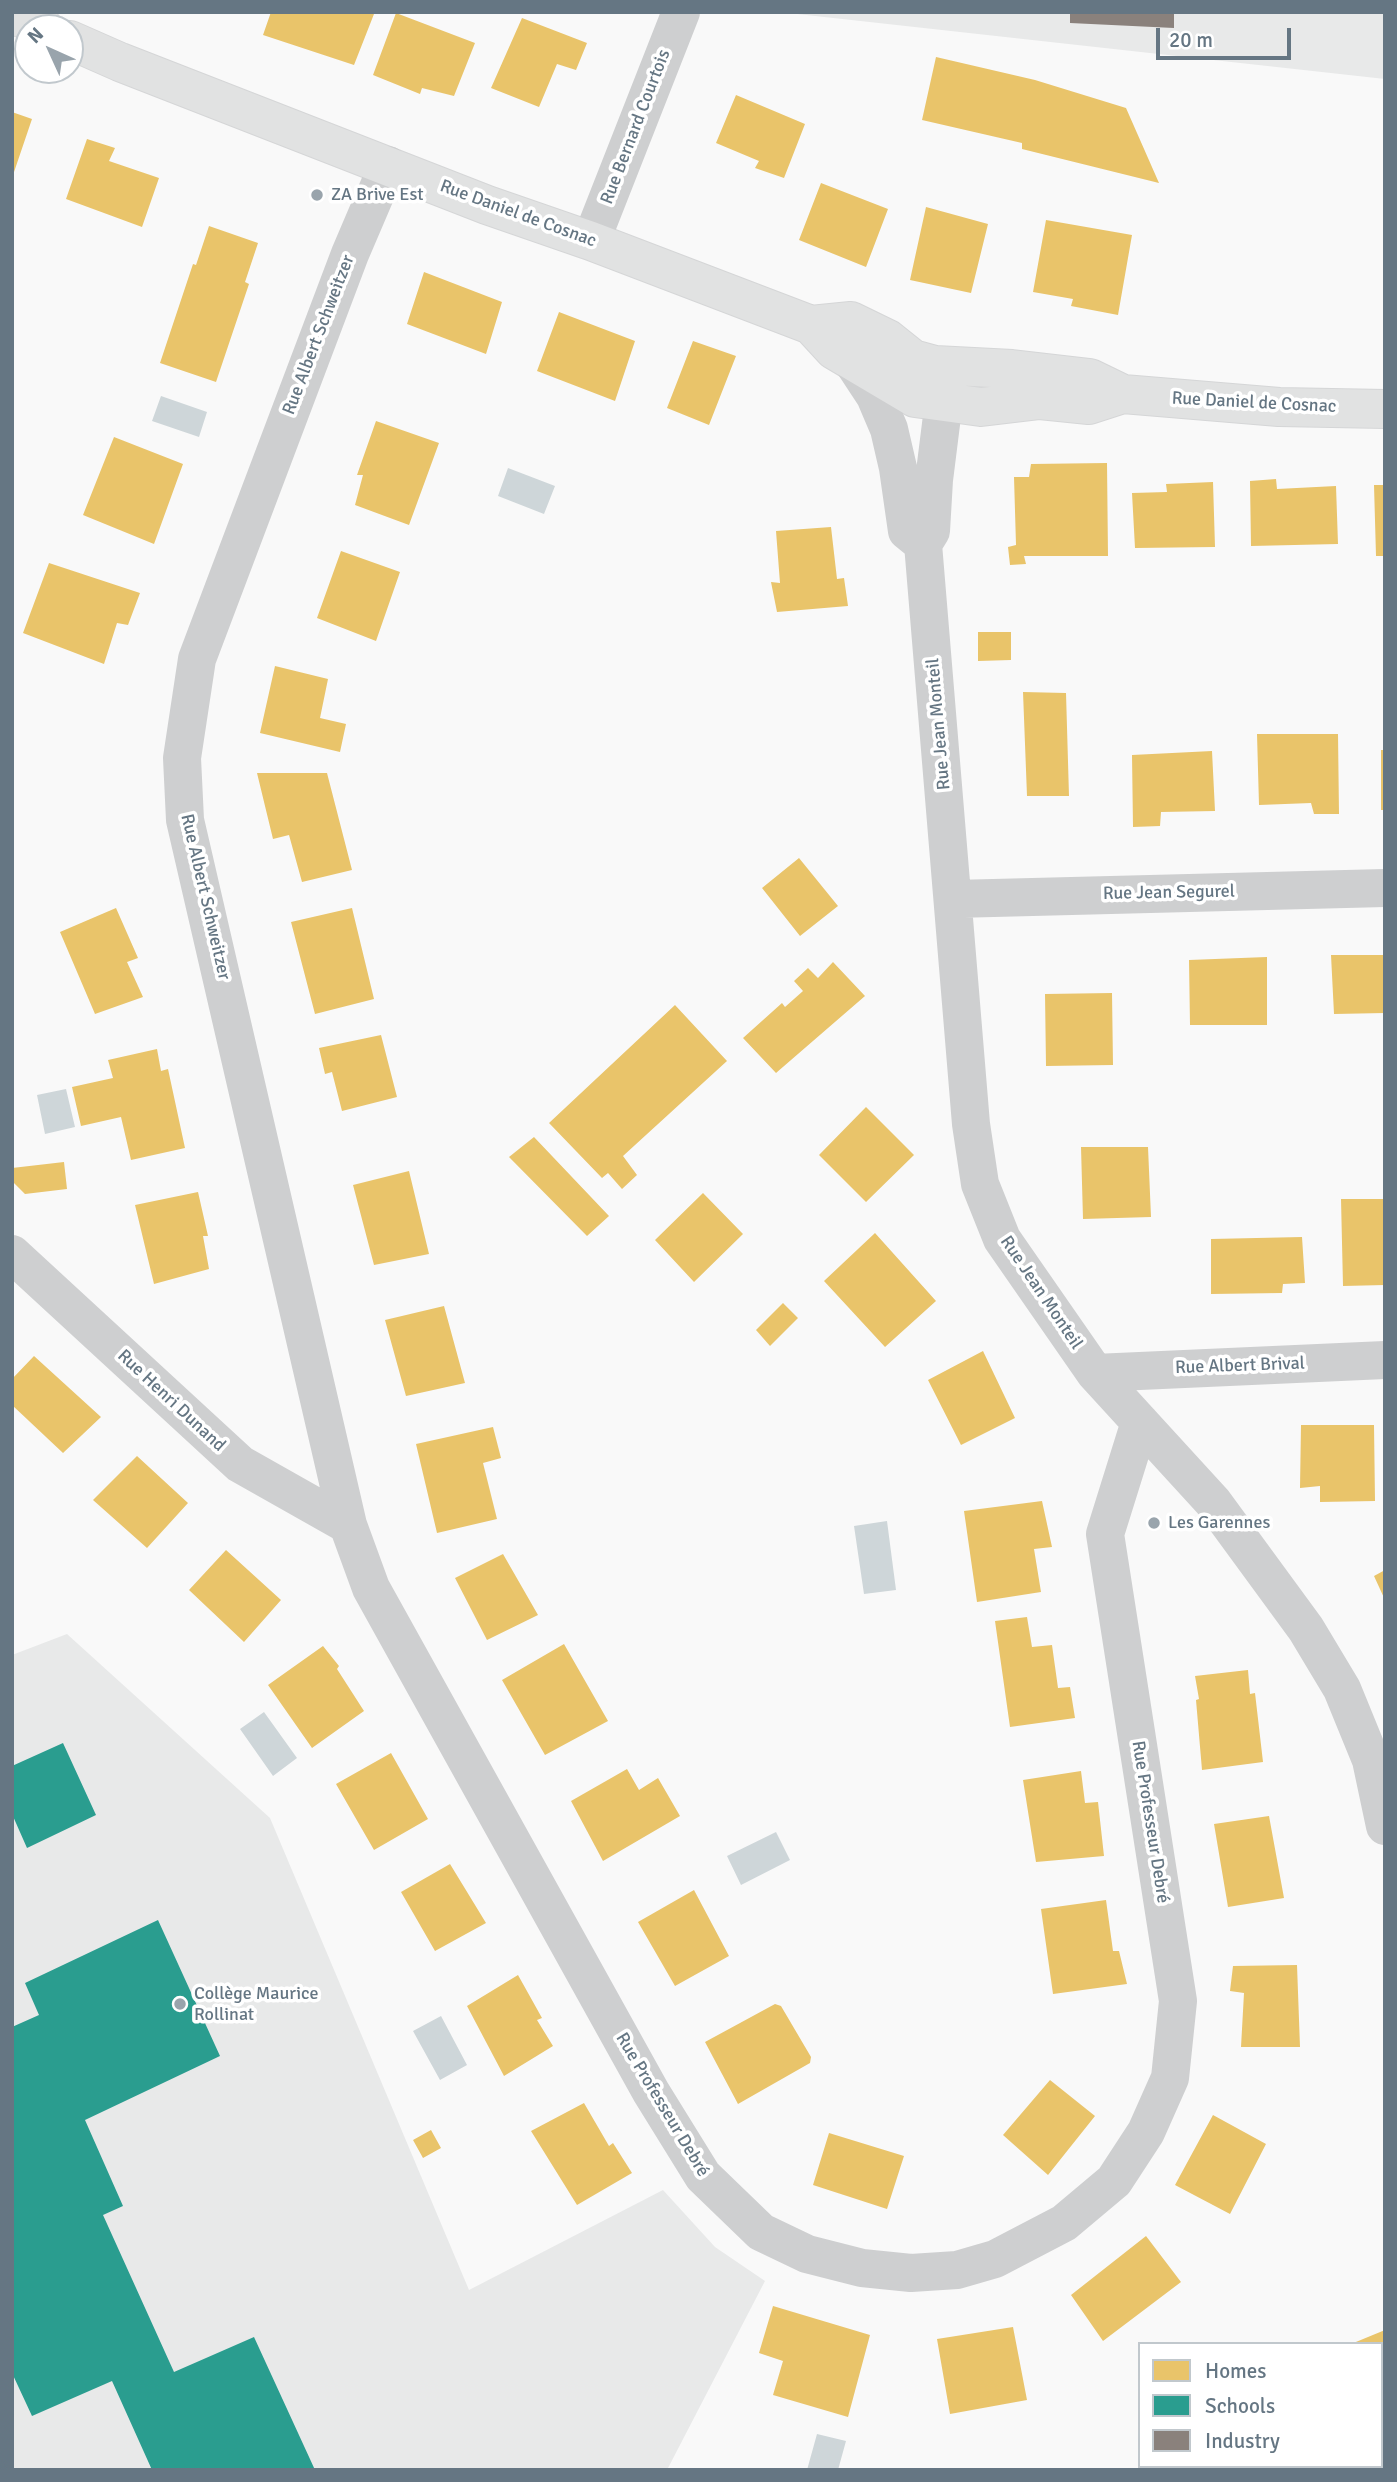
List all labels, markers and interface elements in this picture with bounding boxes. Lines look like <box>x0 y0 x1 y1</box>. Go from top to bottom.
north arrow <box>14 14 84 84</box>
scale bar <box>1159 14 1294 58</box>
text: N <box>22 22 49 49</box>
text: 20 m <box>1169 27 1213 53</box>
street label: Rue Bernard Courtois <box>597 47 675 207</box>
street label: Rue Daniel de Cosnac <box>437 176 599 252</box>
place label: ZA Brive Est <box>331 184 424 206</box>
marker: ZA Brive Est <box>309 187 325 203</box>
street label: Rue Albert Schweitzer <box>279 252 359 418</box>
street label: Rue Daniel de Cosnac <box>1171 388 1337 418</box>
street label: Rue Jean Monteil <box>922 657 956 791</box>
street label: Rue Albert Schweitzer <box>175 812 235 982</box>
street label: Rue Jean Segurel <box>1103 881 1235 905</box>
street label: Rue Jean Monteil <box>995 1232 1087 1354</box>
street label: Rue Henri Dunand <box>113 1345 229 1457</box>
street label: Rue Albert Brival <box>1175 1353 1305 1379</box>
place label: Les Garennes <box>1168 1512 1270 1534</box>
marker: Les Garennes <box>1146 1515 1162 1531</box>
street label: Rue Professeur Debré <box>1126 1739 1174 1905</box>
place label: Collège Maurice Rollinat <box>194 1983 318 2025</box>
marker: Collège Maurice Rollinat <box>172 1996 188 2012</box>
street label: Rue Professeur Debré <box>610 2029 714 2181</box>
legend <box>1138 2342 1383 2468</box>
text: Homes <box>1205 2358 1267 2384</box>
text: Schools <box>1205 2393 1275 2419</box>
text: Industry <box>1205 2428 1280 2454</box>

